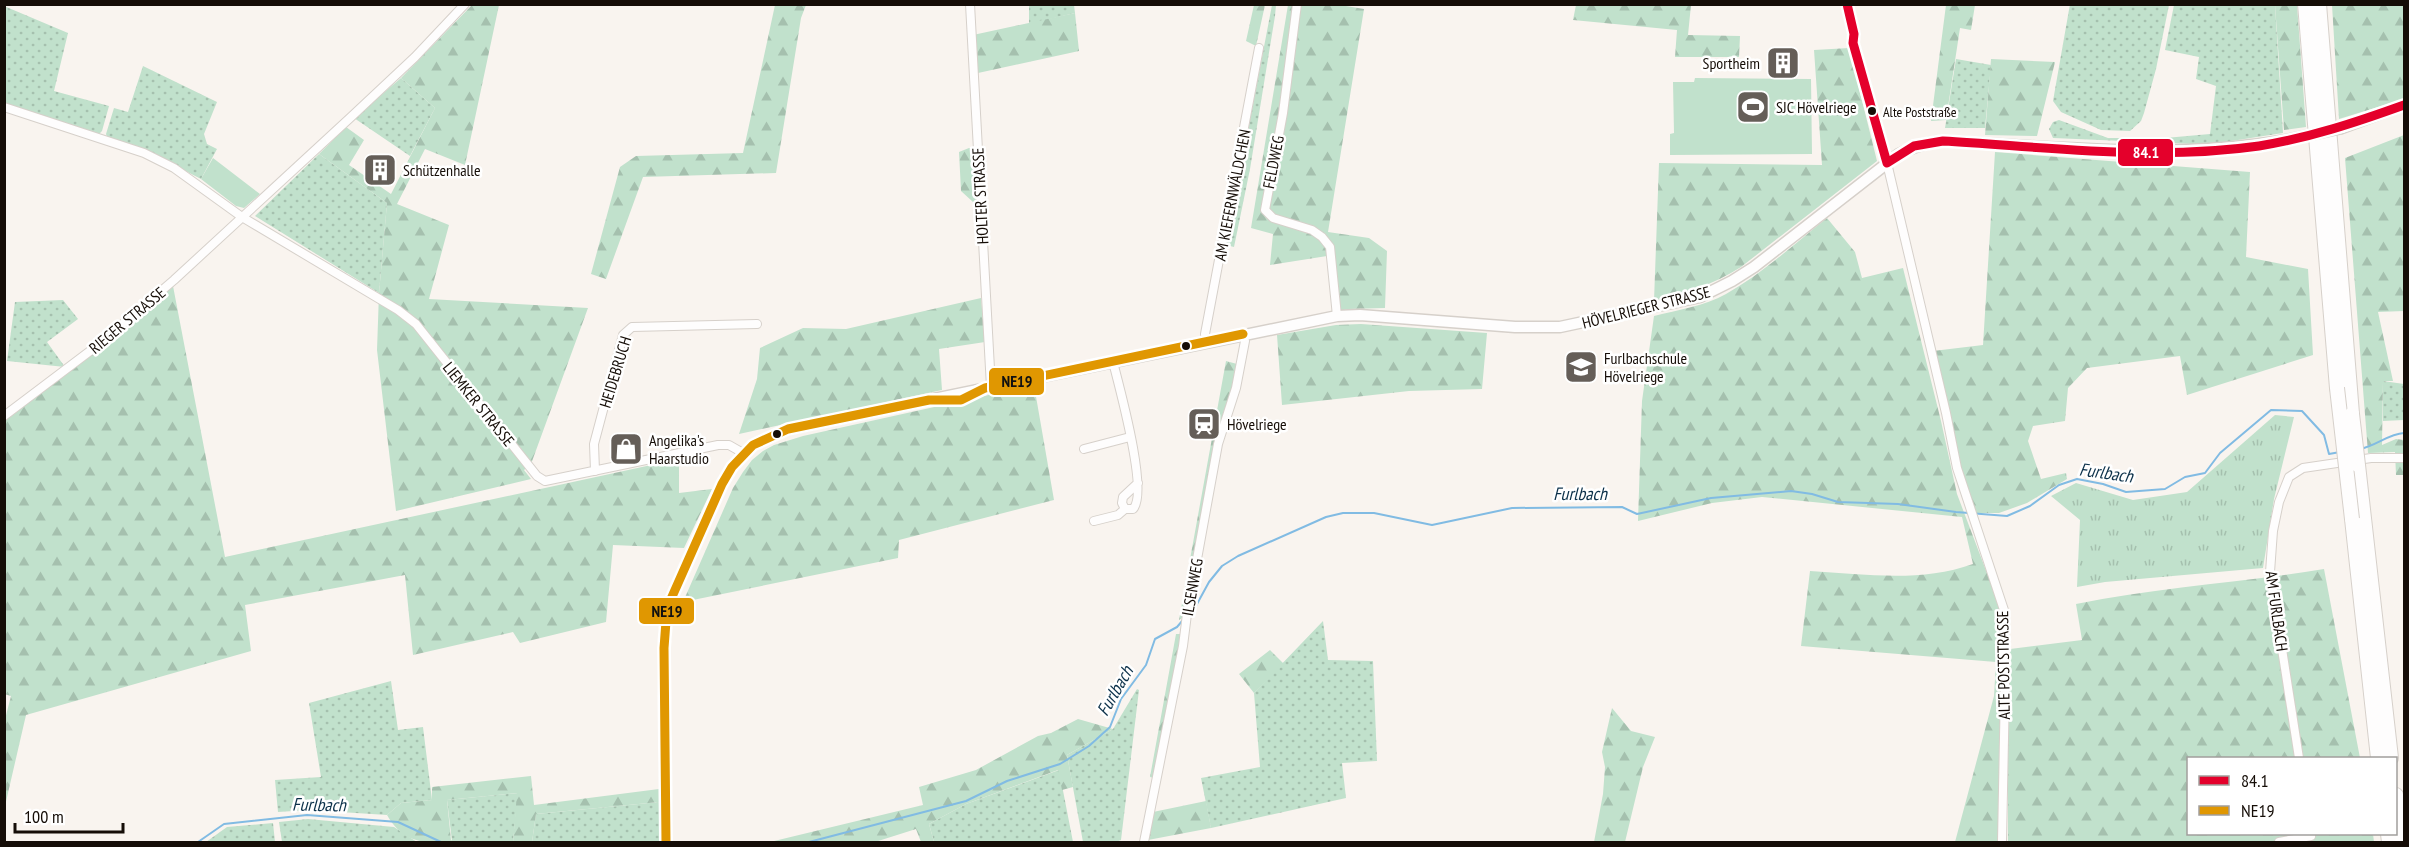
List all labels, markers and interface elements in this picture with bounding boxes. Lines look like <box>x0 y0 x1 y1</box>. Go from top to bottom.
building icon: Sportheim <box>1765 45 1801 81</box>
place label: Sportheim <box>1703 53 1760 73</box>
sports icon: SJC Hövelriege <box>1735 89 1771 125</box>
place label: SJC Hövelriege <box>1776 97 1857 117</box>
place label: Alte Poststraße <box>1883 103 1957 121</box>
marker: Alte Poststraße <box>1866 105 1878 117</box>
street label: AM KIEFERNWÄLDCHEN <box>1209 127 1255 263</box>
street label: FELDWEG <box>1258 134 1288 190</box>
line badge: 84.1 <box>2117 138 2174 167</box>
text: 84.1 <box>2133 142 2159 162</box>
street label: HOLTER STRASSE <box>967 147 993 245</box>
building icon: Schützenhalle <box>362 152 398 188</box>
place label: Schützenhalle <box>403 160 481 180</box>
street label: HÖVELRIEGER STRASSE <box>1580 281 1712 333</box>
street label: RIEGER STRASSE <box>85 282 169 358</box>
street label: HEIDEBRUCH <box>595 334 635 410</box>
unlabelled marker <box>1180 340 1192 352</box>
place label: Furlbachschule Hövelriege <box>1604 348 1687 386</box>
school or university icon: Furlbachschule Hövelriege <box>1563 349 1599 385</box>
street label: LIEMKER STRASSE <box>439 358 519 450</box>
line badge: NE19 <box>988 367 1045 396</box>
text: NE19 <box>1002 371 1032 391</box>
station icon: Hövelriege <box>1186 406 1222 442</box>
place label: Hövelriege <box>1227 414 1287 434</box>
unlabelled marker <box>771 428 783 440</box>
place label: Angelika's Haarstudio <box>649 430 709 468</box>
shop icon: Angelika's Haarstudio <box>608 431 644 467</box>
water label: Furlbach <box>2078 457 2135 488</box>
water label: Furlbach <box>1553 482 1608 505</box>
street label: ILSENWEG <box>1177 556 1207 617</box>
street label: AM FURLBACH <box>2261 569 2293 653</box>
line badge: NE19 <box>638 597 695 625</box>
text: NE19 <box>652 601 682 621</box>
street label: ALTE POSTSTRASSE <box>1992 610 2014 720</box>
water label: Furlbach <box>1091 661 1138 720</box>
legend <box>2187 757 2397 835</box>
text: 84.1 <box>2241 769 2269 792</box>
water label: Furlbach <box>292 793 347 816</box>
scale bar <box>15 796 123 834</box>
text: NE19 <box>2241 799 2275 822</box>
text: 100 m <box>24 805 64 828</box>

